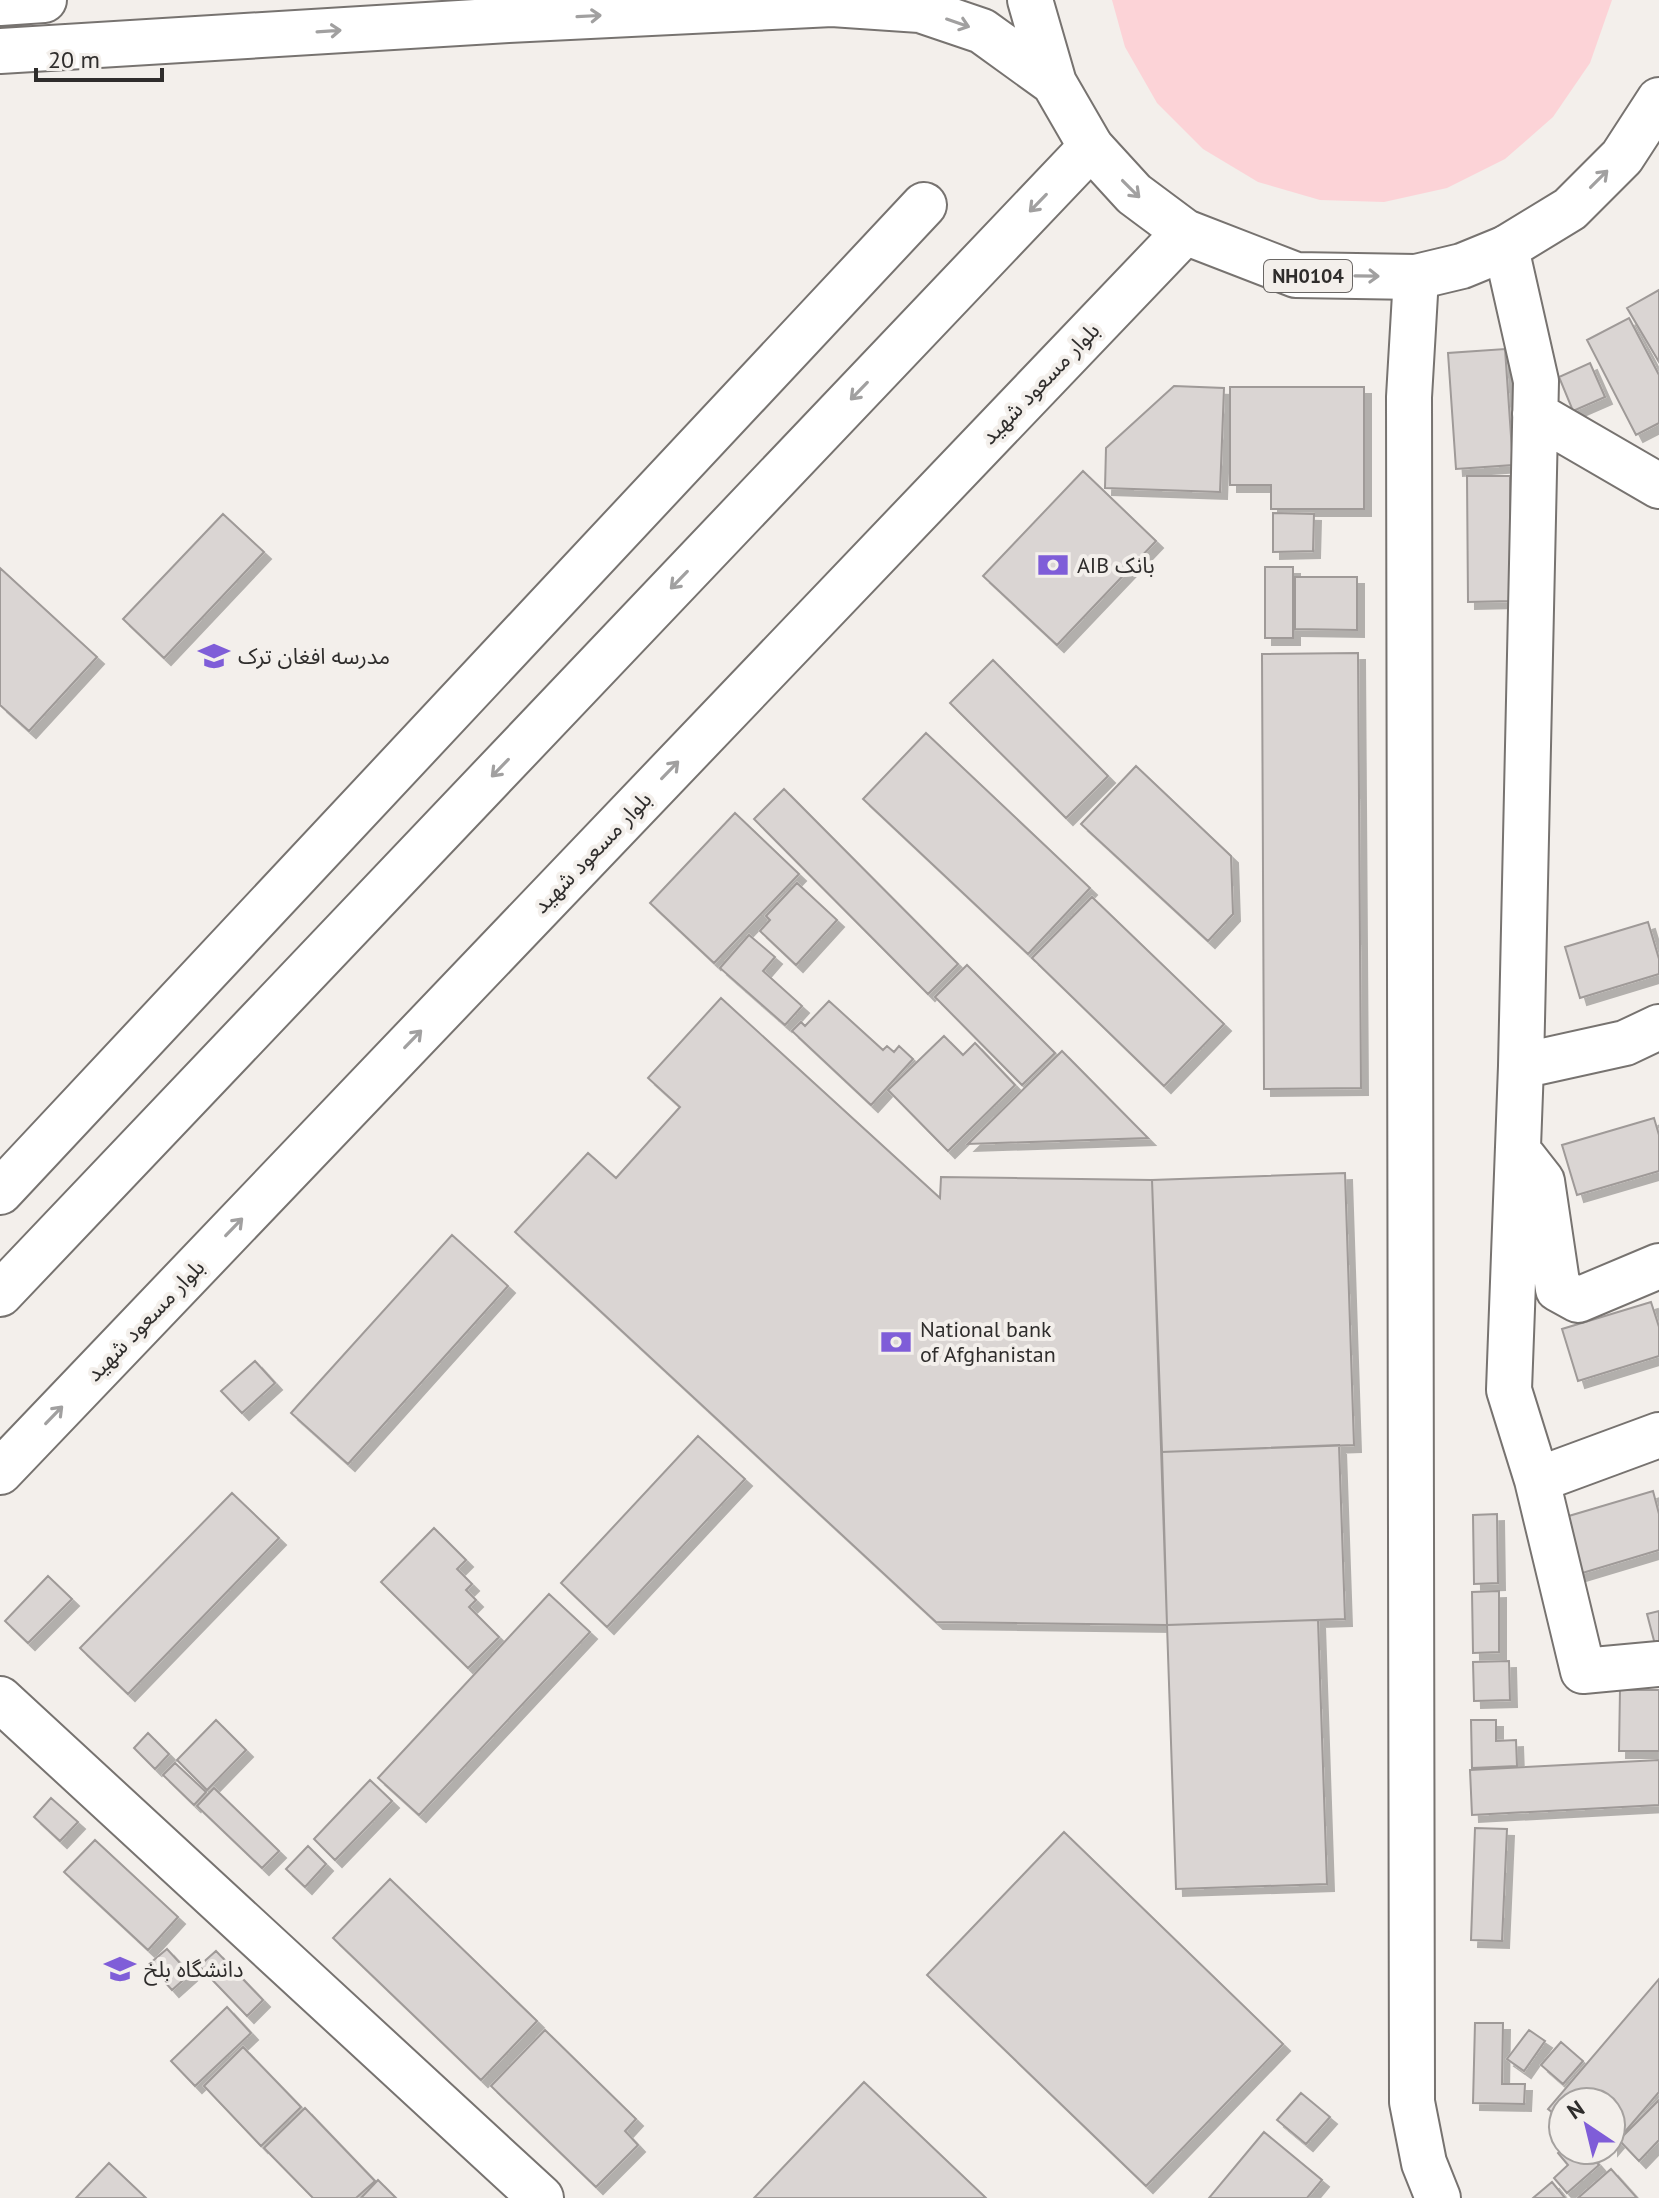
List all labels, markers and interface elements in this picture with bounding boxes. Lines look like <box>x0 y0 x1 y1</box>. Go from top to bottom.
one-way arrow <box>575 8 602 23</box>
one-way arrow <box>945 17 970 31</box>
one-way arrow <box>315 23 342 38</box>
scale bar <box>36 32 162 82</box>
text: 20 m <box>48 44 100 75</box>
one-way arrow <box>1589 170 1608 189</box>
one-way arrow <box>1121 179 1140 198</box>
one-way arrow <box>1028 193 1047 213</box>
road number: NH0104 <box>1264 260 1352 292</box>
one-way arrow <box>1353 268 1380 284</box>
street label: بلوار مسعود شهید <box>975 316 1105 450</box>
one-way arrow <box>850 381 868 401</box>
bank icon: AIB بانک <box>1036 548 1070 582</box>
place label: AIB بانک <box>1077 551 1155 579</box>
one-way arrow <box>670 570 689 590</box>
school or university icon: مدرسه افغان ترک <box>197 639 231 673</box>
place label: مدرسه افغان ترک <box>238 642 390 670</box>
one-way arrow <box>491 758 510 778</box>
one-way arrow <box>661 761 679 781</box>
street label: بلوار مسعود شهید <box>527 785 657 919</box>
one-way arrow <box>404 1029 423 1049</box>
one-way arrow <box>224 1217 243 1237</box>
street label: بلوار مسعود شهید <box>80 1253 210 1387</box>
place label: National bank of Afghanistan <box>920 1315 1056 1368</box>
bank icon: National bank of Afghanistan <box>879 1325 913 1359</box>
one-way arrow <box>44 1406 63 1425</box>
school or university icon: دانشگاه بلخ <box>103 1952 137 1986</box>
place label: دانشگاه بلخ <box>144 1955 244 1986</box>
north arrow <box>1547 2086 1627 2166</box>
text: N <box>1562 2094 1589 2125</box>

